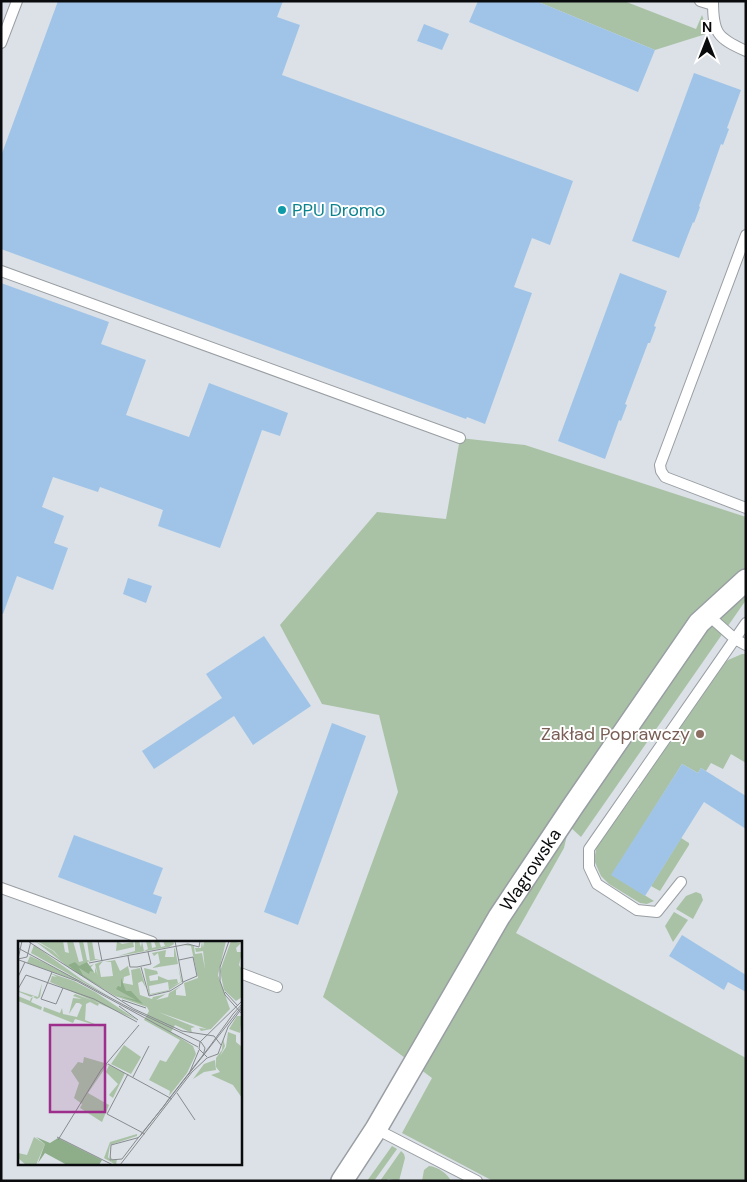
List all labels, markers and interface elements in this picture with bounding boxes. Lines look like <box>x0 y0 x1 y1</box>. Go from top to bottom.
north arrow <box>682 15 732 65</box>
text: N <box>702 18 712 36</box>
place label: PPU Dromo <box>292 198 386 222</box>
marker: PPU Dromo <box>276 204 288 216</box>
place label: Zakład Poprawczy <box>541 722 690 746</box>
marker: Zakład Poprawczy <box>694 728 706 740</box>
street label: Wagrowska <box>494 824 567 916</box>
inset map <box>18 941 241 1164</box>

